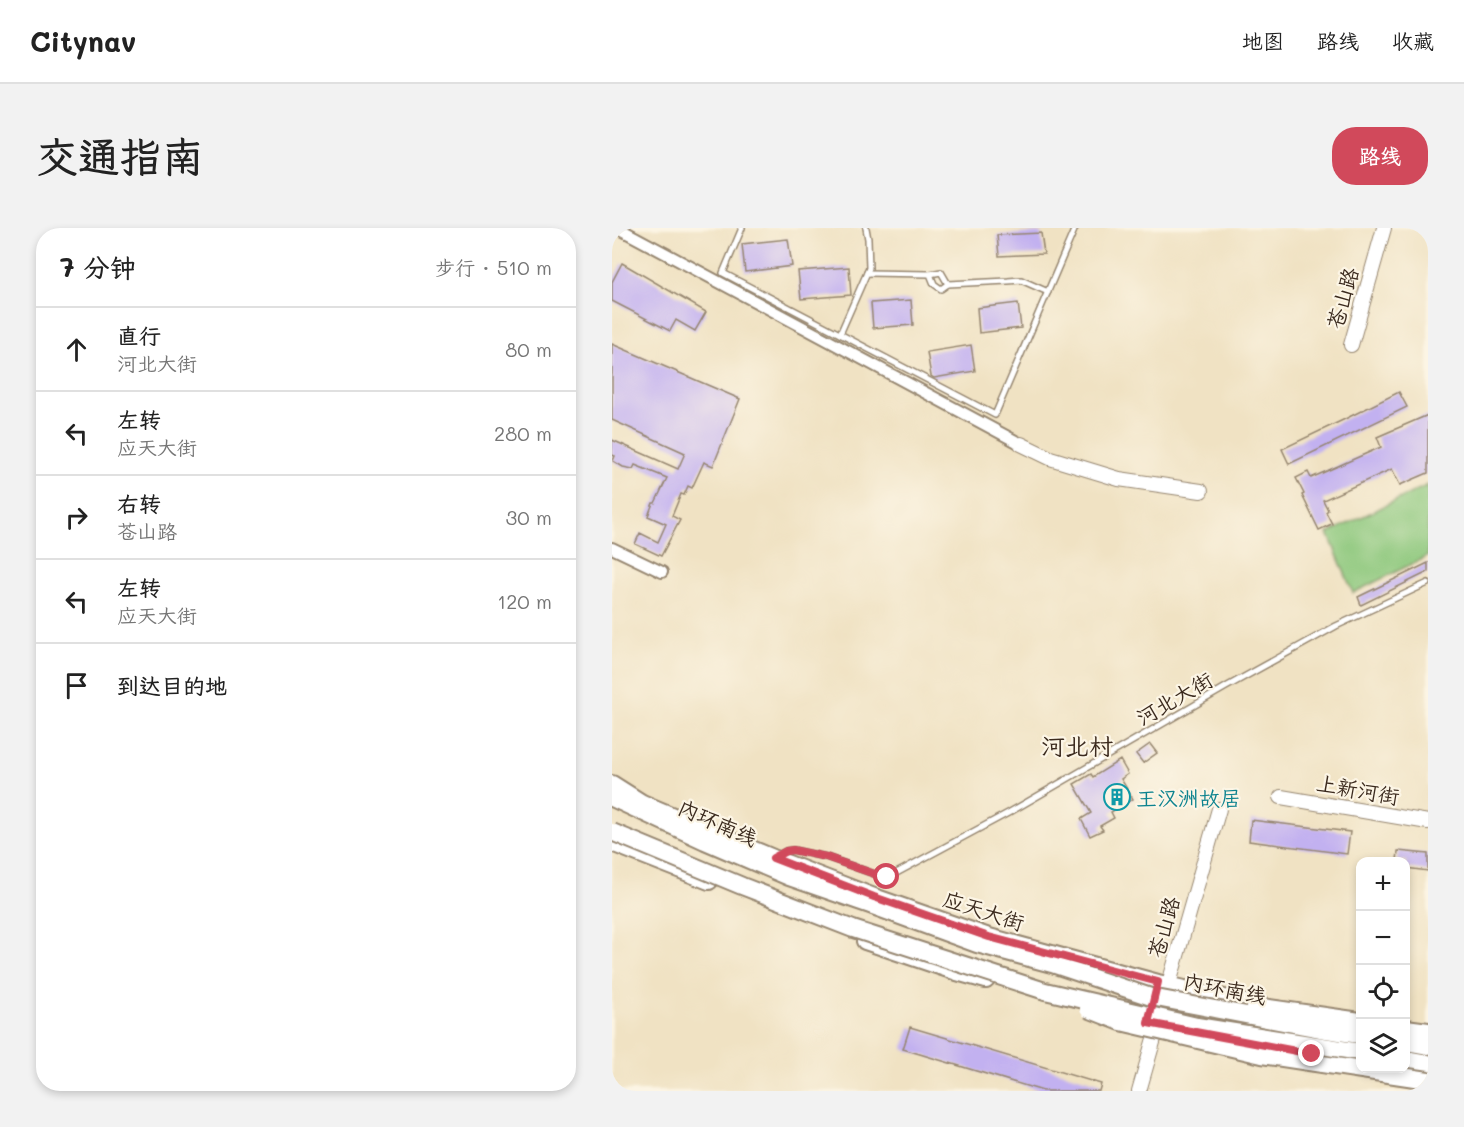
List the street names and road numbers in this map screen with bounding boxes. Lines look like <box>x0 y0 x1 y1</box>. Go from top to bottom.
street label: 苍山路 <box>1320 264 1364 332</box>
street label: 河北大街 <box>1131 665 1217 731</box>
street label: 上新河街 <box>1314 768 1402 810</box>
street label: 内环南线 <box>674 793 762 851</box>
street label: 应天大街 <box>940 884 1028 936</box>
street label: 苍山路 <box>1141 893 1185 961</box>
street label: 内环南线 <box>1181 967 1269 1009</box>

